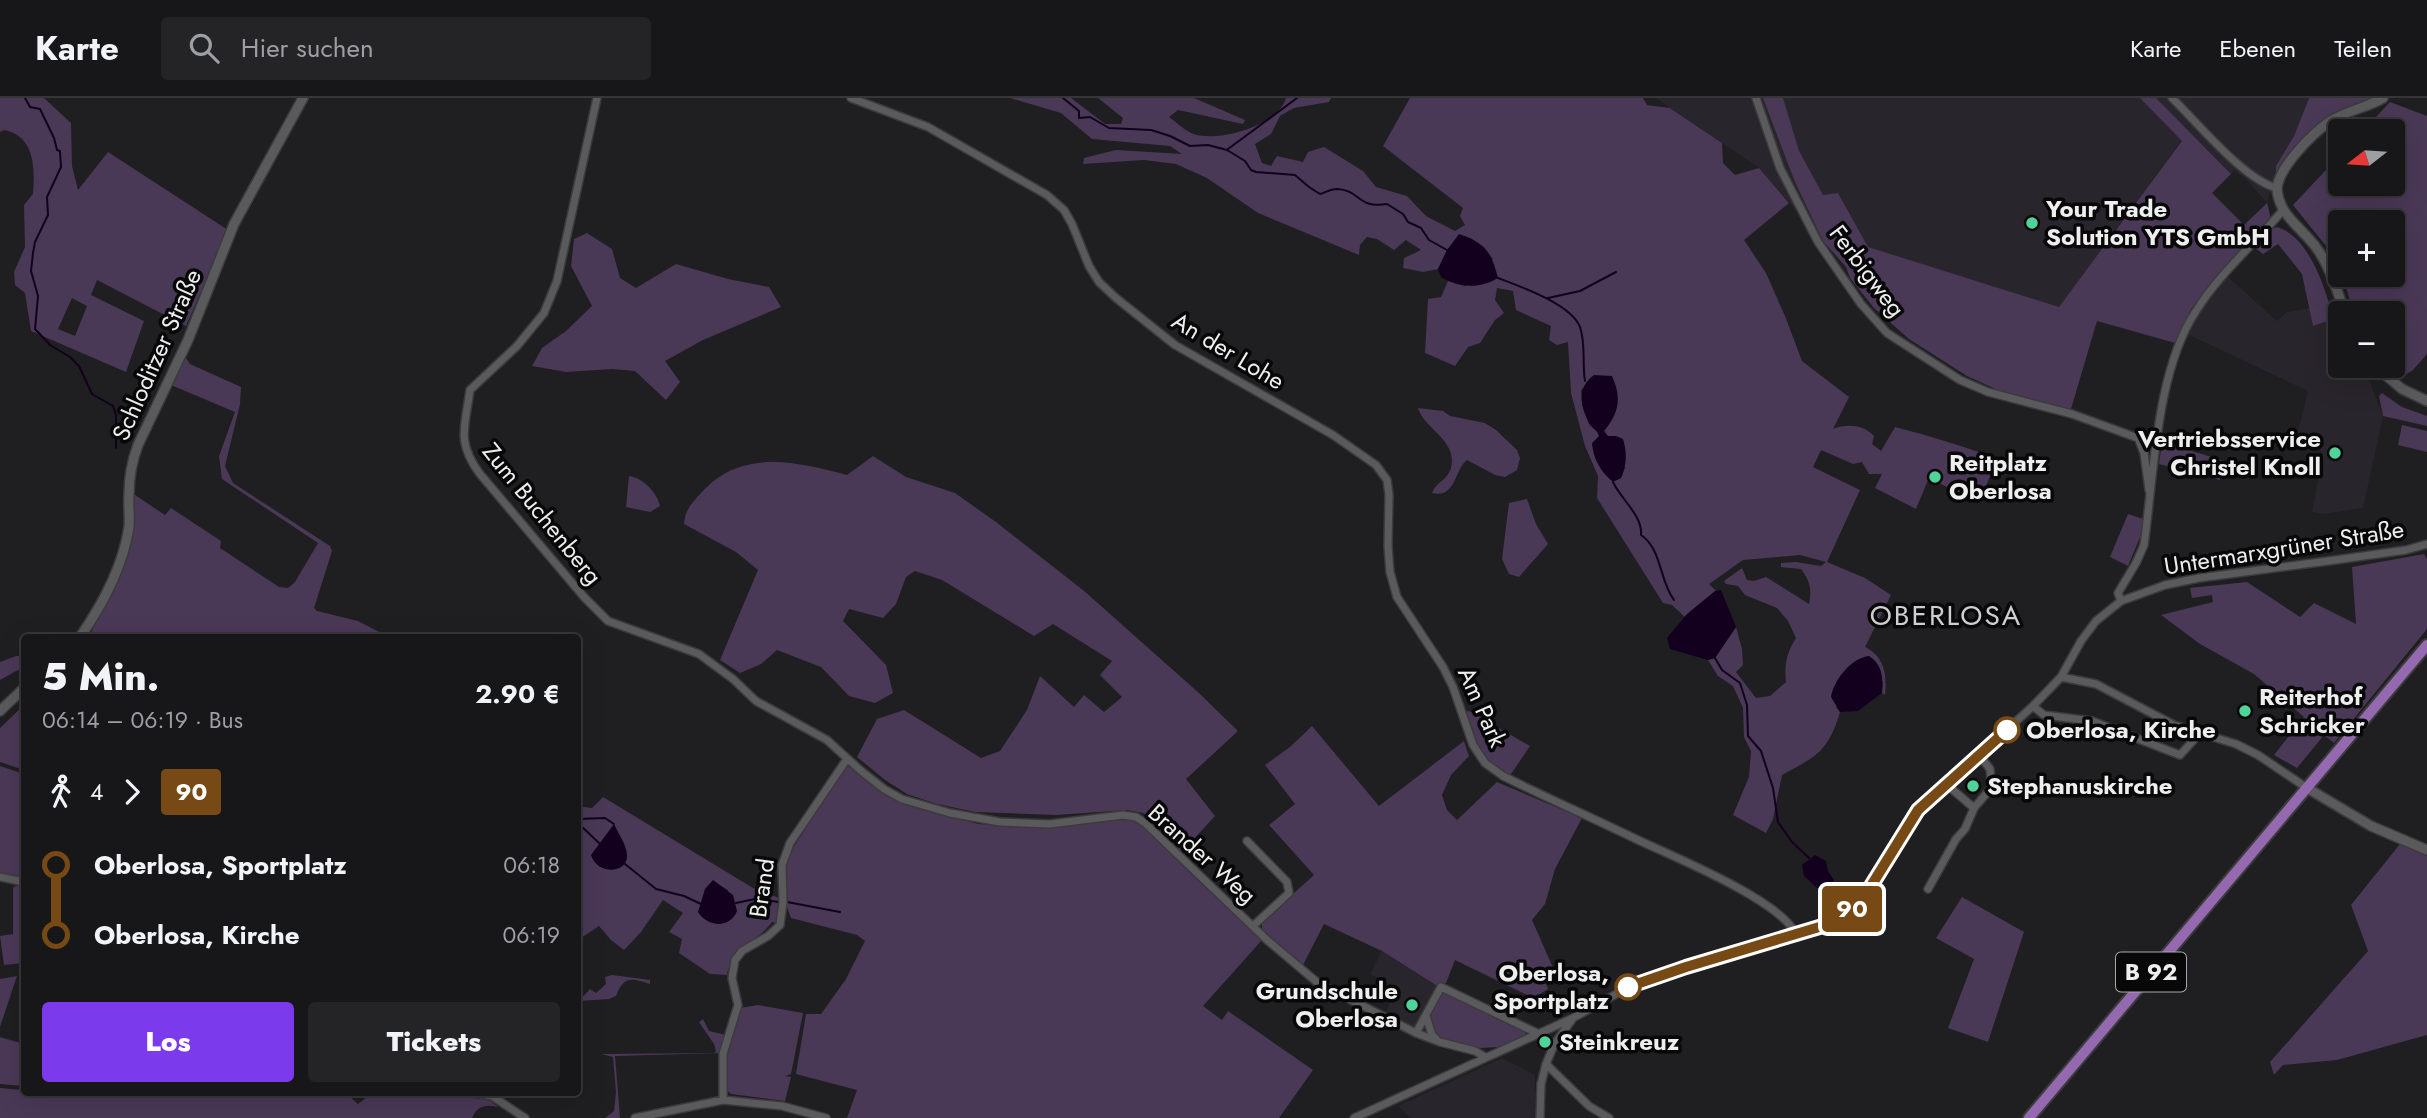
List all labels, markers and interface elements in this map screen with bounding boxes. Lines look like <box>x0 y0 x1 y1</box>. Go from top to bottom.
search box <box>161 17 651 80</box>
text: Karte <box>35 25 119 72</box>
icon: search <box>185 29 223 67</box>
text: Hier suchen <box>241 29 374 67</box>
text: Karte <box>2130 31 2181 66</box>
text: Ebenen <box>2219 31 2296 66</box>
text: Teilen <box>2334 31 2392 66</box>
north arrow <box>2328 119 2404 196</box>
map controls <box>2328 119 2405 378</box>
place label: Your Trade Solution YTS GmbH <box>2045 191 2270 254</box>
button: + <box>2328 210 2405 287</box>
marker: Your Trade Solution YTS GmbH <box>2024 215 2040 231</box>
street label: Ferbigweg <box>1821 217 1914 324</box>
street label: Schloditzer Straße <box>103 263 210 446</box>
button: − <box>2328 301 2405 378</box>
street label: An der Lohe <box>1165 303 1291 398</box>
place label: Vertriebsservice Christel Knoll <box>2137 421 2321 484</box>
street label: Zum Buchenberg <box>474 435 611 592</box>
place label: Reitplatz Oberlosa <box>1949 445 2052 508</box>
marker: Vertriebsservice Christel Knoll <box>2327 445 2343 461</box>
marker: Reitplatz Oberlosa <box>1927 469 1943 485</box>
street label: Untermarxgrüner Straße <box>2161 511 2406 584</box>
district label: OBERLOSA <box>1870 595 2022 636</box>
text: 5 Min. <box>42 649 159 704</box>
street label: Am Park <box>1449 661 1516 753</box>
text: 2.90 € <box>475 675 560 713</box>
place label: Reiterhof Schricker <box>2259 679 2365 742</box>
text: 06:14 – 06:19 · Bus <box>42 703 243 737</box>
marker: Reiterhof Schricker <box>2237 703 2253 719</box>
place label: Oberlosa, Kirche <box>2026 712 2216 747</box>
marker: Oberlosa, Kirche <box>1994 717 2020 743</box>
place label: Stephanuskirche <box>1987 768 2173 803</box>
icon: walk <box>42 773 80 811</box>
icon: forward <box>113 773 151 811</box>
text: 90 <box>175 774 207 809</box>
text: 4 <box>90 775 103 809</box>
marker: Stephanuskirche <box>1965 778 1981 794</box>
street label: Brander Weg <box>1140 795 1264 912</box>
text: Oberlosa, Sportplatz <box>94 846 347 884</box>
text: 06:18 <box>503 848 560 882</box>
street label: Brand <box>740 856 783 920</box>
line badge: 90 <box>1820 886 1884 932</box>
text: 90 <box>1836 891 1868 926</box>
text: Oberlosa, Kirche <box>94 916 300 954</box>
text: 06:19 <box>502 918 560 952</box>
road number: B 92 <box>2116 952 2186 992</box>
place label: Oberlosa, Sportplatz <box>1493 955 1609 1018</box>
place label: Grundschule Oberlosa <box>1256 973 1398 1036</box>
marker: Oberlosa, Sportplatz <box>1615 974 1641 1000</box>
marker: Grundschule Oberlosa <box>1404 997 1420 1013</box>
button: Los <box>42 1002 294 1082</box>
button: Tickets <box>308 1002 560 1082</box>
place label: Steinkreuz <box>1559 1024 1680 1059</box>
marker: Steinkreuz <box>1537 1034 1553 1050</box>

